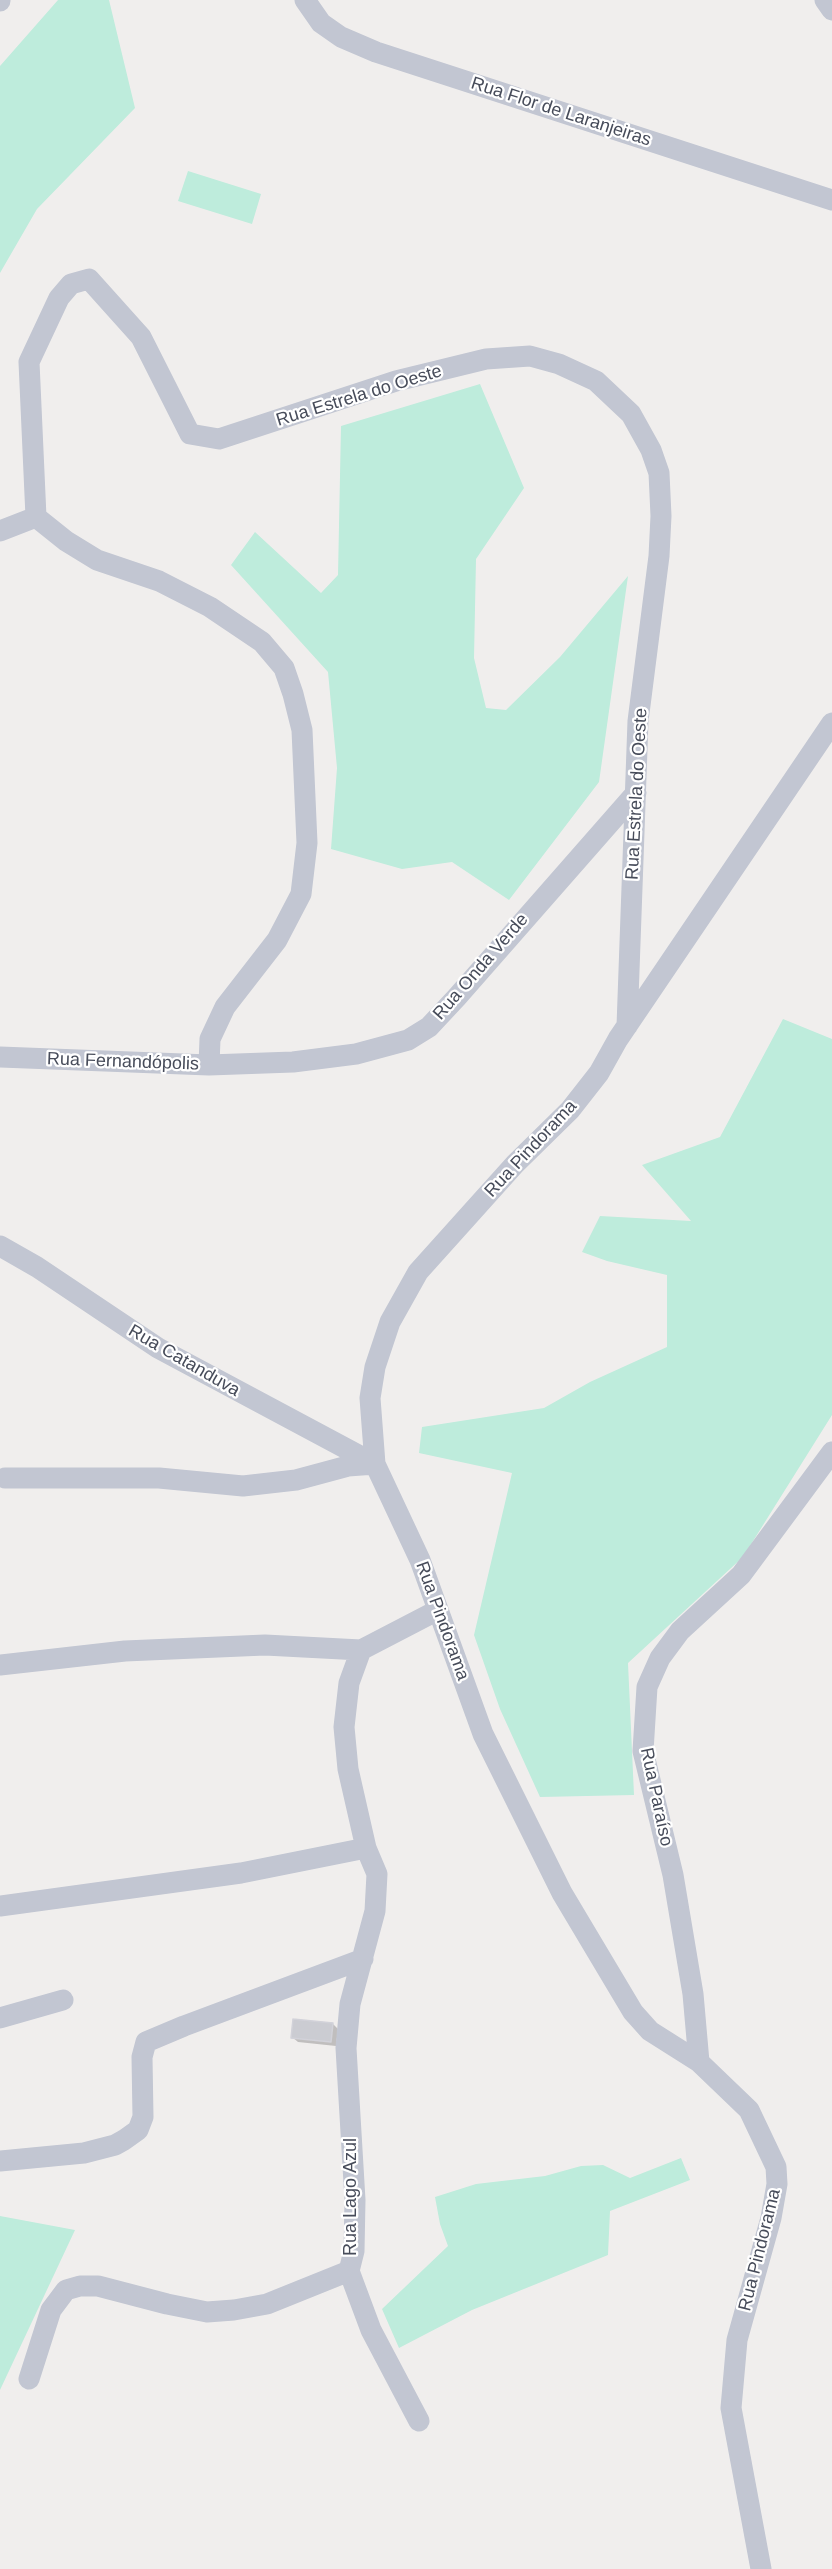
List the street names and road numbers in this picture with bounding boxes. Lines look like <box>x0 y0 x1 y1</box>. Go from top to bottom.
street label: Rua Flor de Laranjeiras <box>468 73 654 151</box>
street label: Rua Estrela do Oeste <box>274 361 444 431</box>
street label: Rua Estrela do Oeste <box>622 708 652 880</box>
street label: Rua Onda Verde <box>429 909 533 1025</box>
street label: Rua Fernandópolis <box>47 1049 199 1075</box>
street label: Rua Pindorama <box>480 1096 582 1202</box>
street label: Rua Catanduva <box>124 1320 244 1402</box>
street label: Rua Pindorama <box>410 1559 474 1683</box>
street label: Rua Paraíso <box>635 1746 677 1848</box>
street label: Rua Lago Azul <box>340 2138 362 2256</box>
street label: Rua Pindorama <box>734 2187 786 2313</box>

